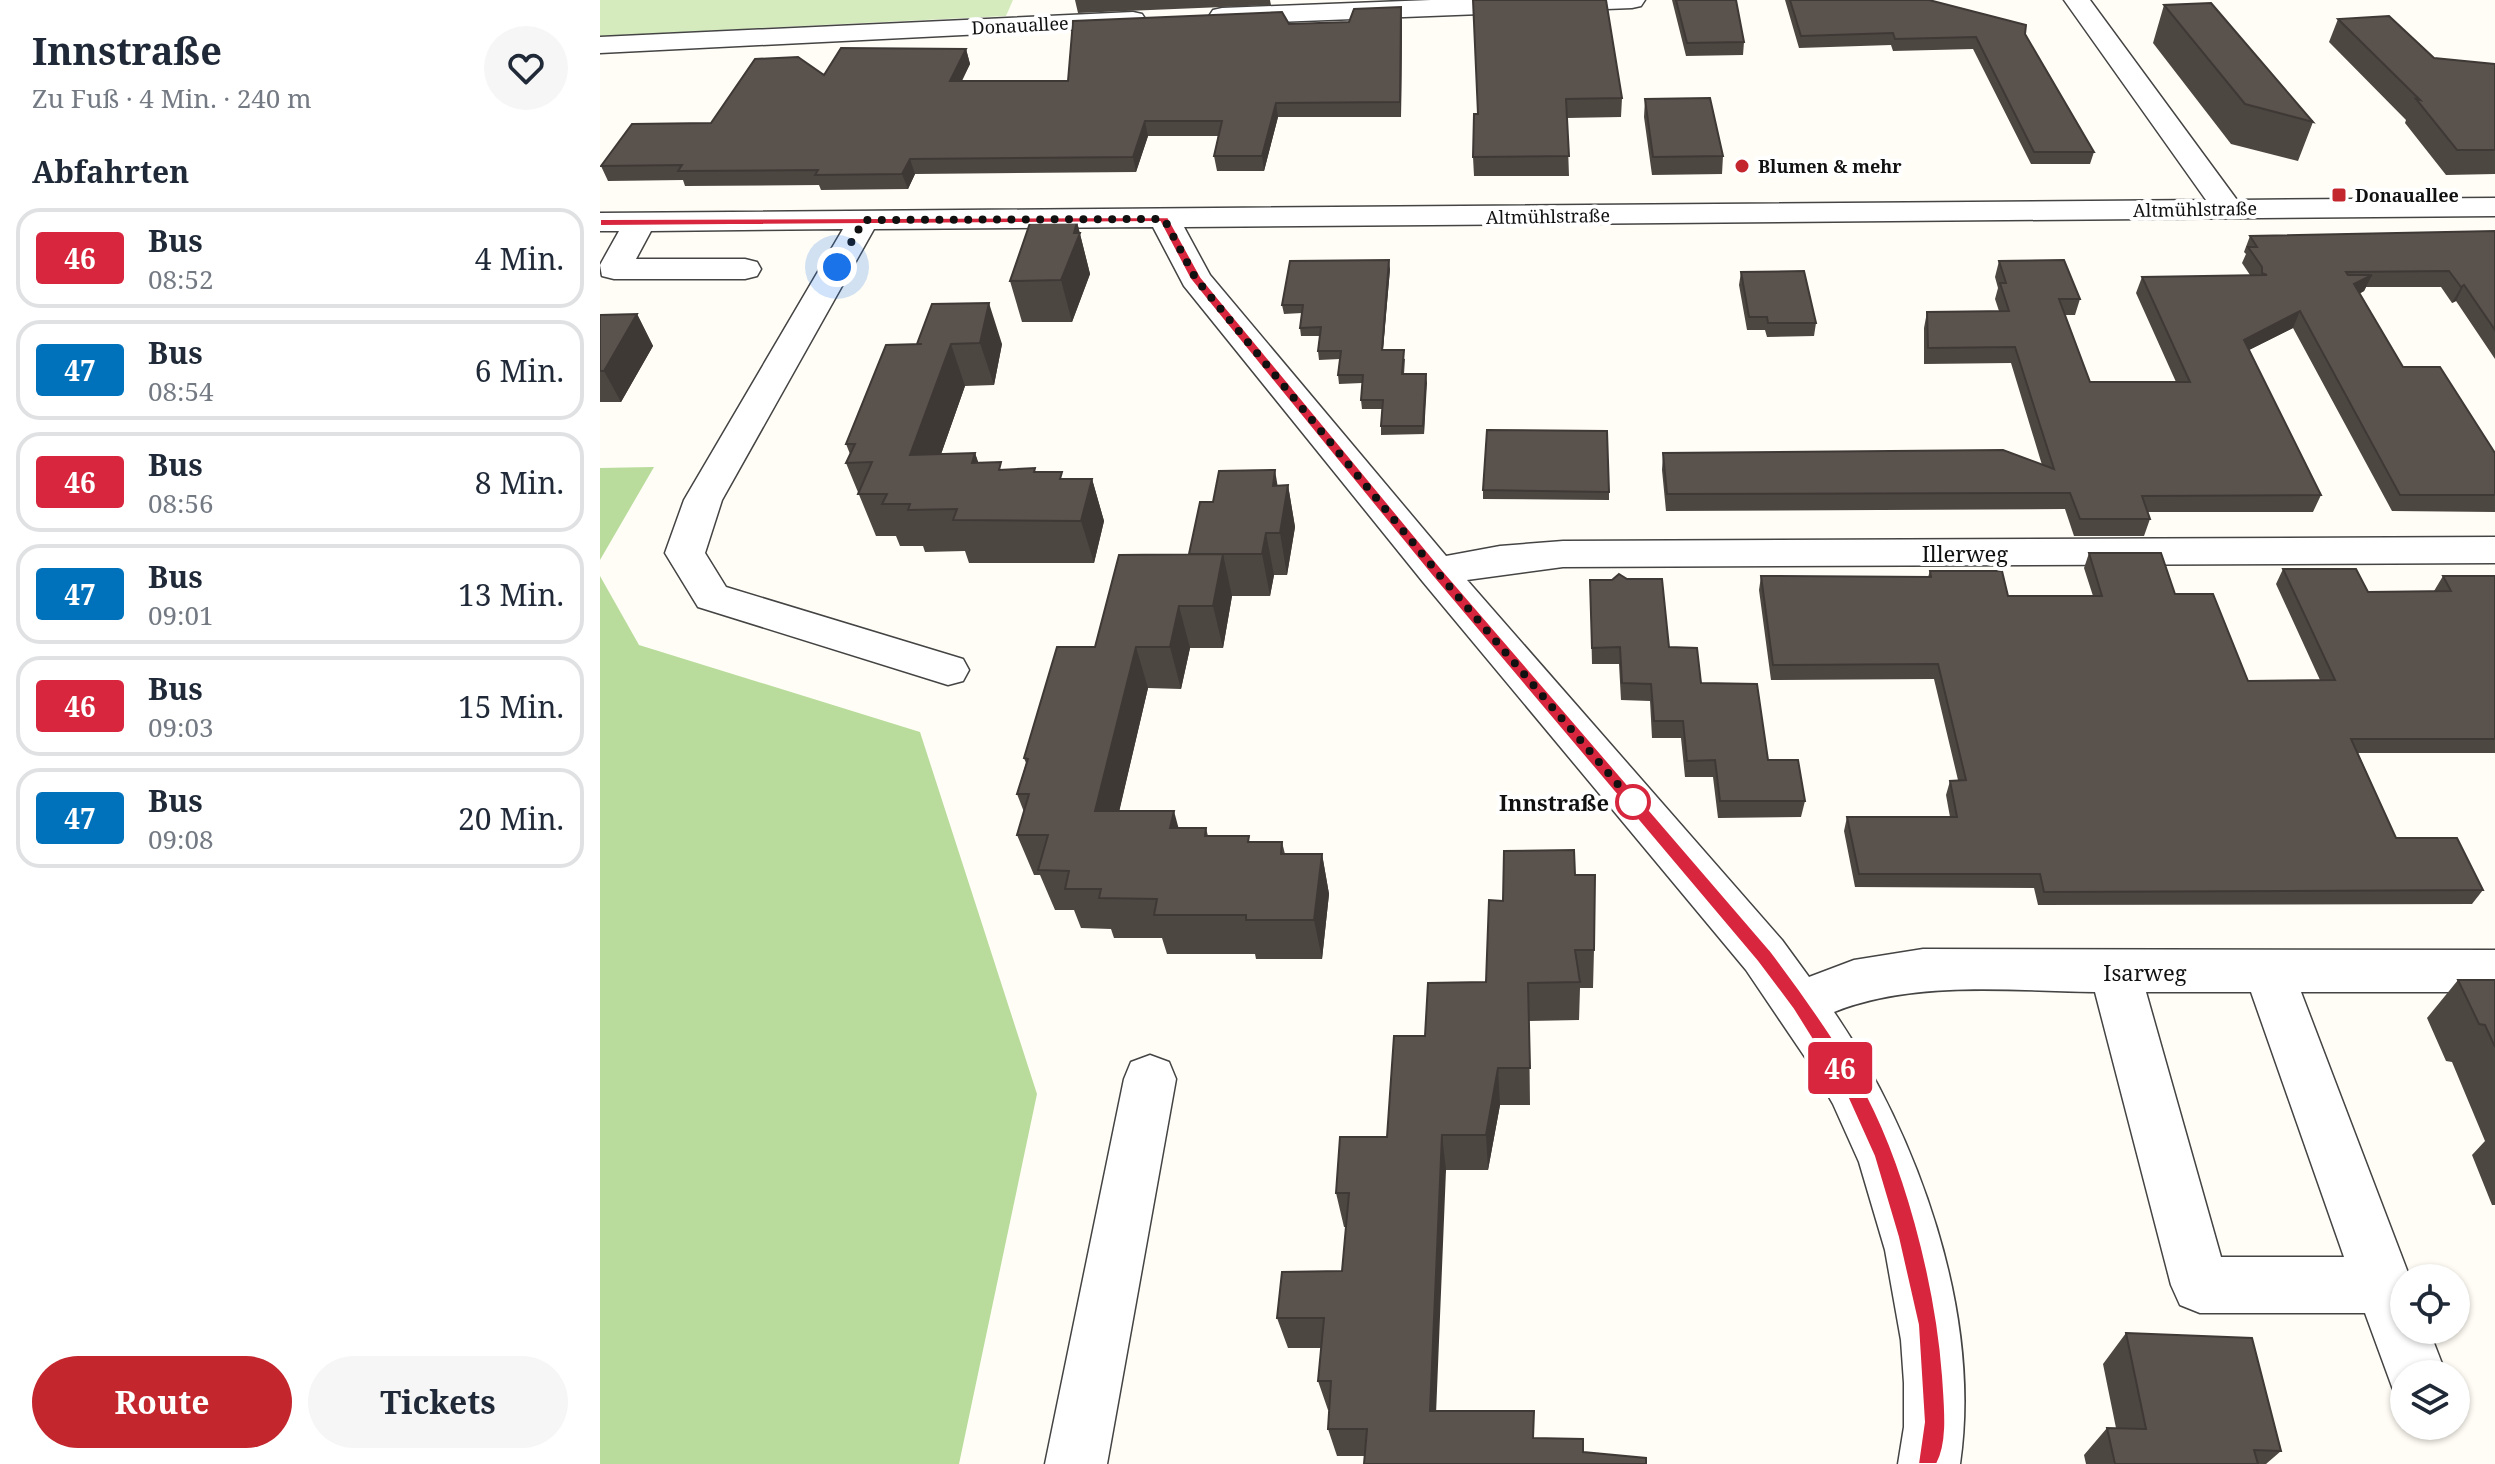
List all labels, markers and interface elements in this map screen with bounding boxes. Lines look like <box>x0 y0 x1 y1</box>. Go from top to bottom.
street label: Donauallee <box>971 10 1069 40</box>
text: Innstraße <box>32 24 222 76</box>
button: heart <box>484 26 568 110</box>
text: Zu Fuß · 4 Min. · 240 m <box>32 80 312 116</box>
text: Abfahrten <box>32 151 189 192</box>
place label: Blumen & mehr <box>1758 154 1902 178</box>
marker: Blumen & mehr <box>1733 157 1751 175</box>
place label: Donauallee <box>2355 183 2459 207</box>
marker: Donauallee <box>2330 186 2348 204</box>
street label: Altmühlstraße <box>2133 196 2257 222</box>
street label: Altmühlstraße <box>1486 203 1610 229</box>
text: Bus <box>148 220 203 261</box>
text: 4 Min. <box>475 238 564 279</box>
text: 46 <box>64 239 96 277</box>
your location <box>817 247 857 287</box>
text: 08:52 <box>148 261 214 297</box>
text: Bus <box>148 332 203 373</box>
text: 6 Min. <box>475 350 564 391</box>
text: 47 <box>64 351 96 389</box>
text: 08:54 <box>148 373 214 409</box>
text: Bus <box>148 444 203 485</box>
text: 8 Min. <box>475 462 564 503</box>
text: 46 <box>64 463 96 501</box>
text: 08:56 <box>148 485 214 521</box>
street label: Illerweg <box>1922 538 2008 568</box>
text: Bus <box>148 556 203 597</box>
text: 13 Min. <box>458 574 564 615</box>
text: 47 <box>64 575 96 613</box>
text: 09:01 <box>148 597 214 633</box>
text: Bus <box>148 668 203 709</box>
text: 15 Min. <box>458 686 564 727</box>
text: 46 <box>64 687 96 725</box>
text: 09:03 <box>148 709 214 745</box>
text: Bus <box>148 780 203 821</box>
marker: Innstraße <box>1616 785 1650 819</box>
place label: Innstraße <box>1499 787 1609 817</box>
text: 20 Min. <box>458 798 564 839</box>
text: 47 <box>64 799 96 837</box>
text: 09:08 <box>148 821 214 857</box>
street label: Isarweg <box>2103 957 2187 987</box>
line badge: 46 <box>1804 1042 1876 1094</box>
text: 46 <box>1824 1049 1856 1087</box>
map controls <box>2390 1264 2470 1440</box>
button: locate <box>2390 1264 2470 1344</box>
button: Route <box>32 1356 292 1448</box>
button: Tickets <box>308 1356 568 1448</box>
button: layers <box>2390 1360 2470 1440</box>

